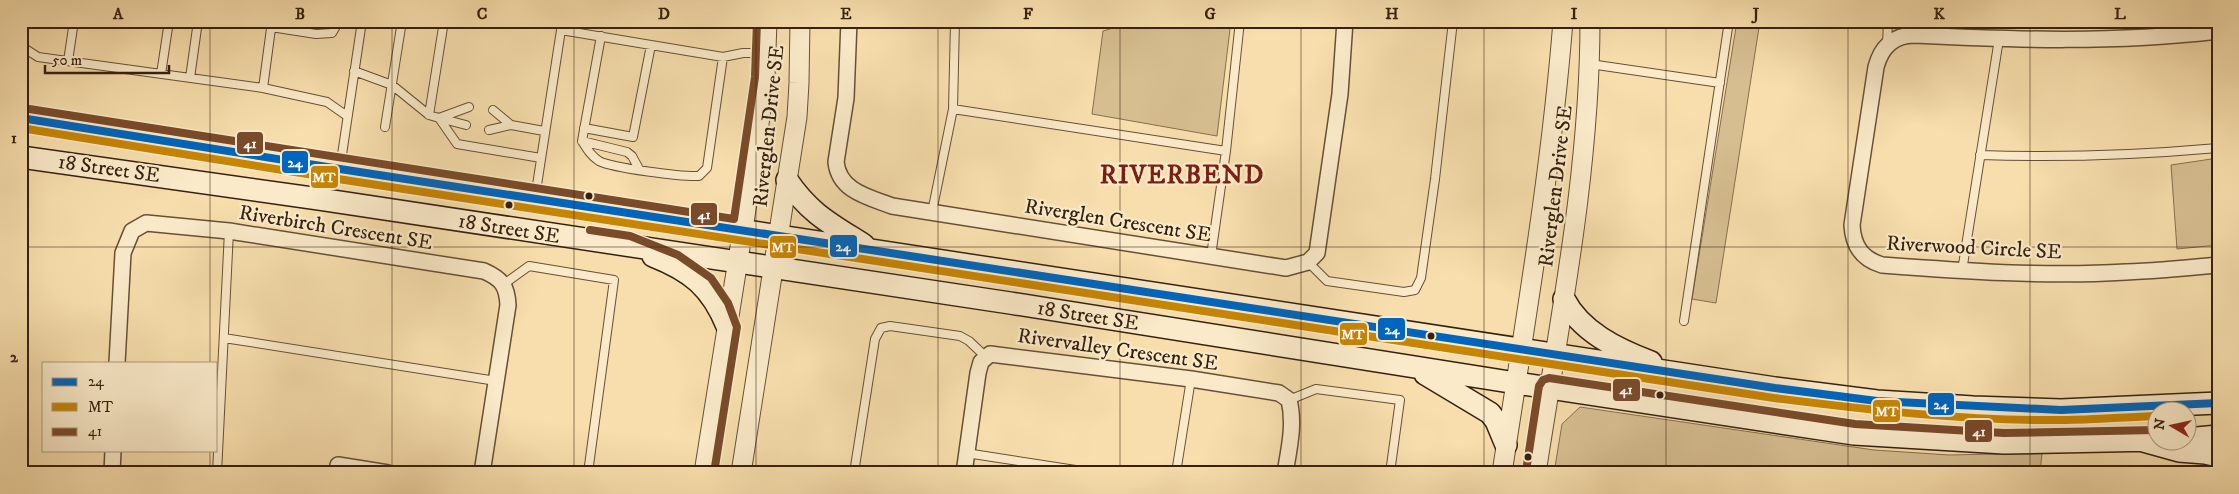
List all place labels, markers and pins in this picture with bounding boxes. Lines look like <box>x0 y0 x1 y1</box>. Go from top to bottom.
unlabelled marker <box>584 191 594 201</box>
unlabelled marker <box>504 200 514 210</box>
unlabelled marker <box>1426 331 1436 341</box>
unlabelled marker <box>1655 390 1665 400</box>
unlabelled marker <box>1523 452 1533 462</box>

